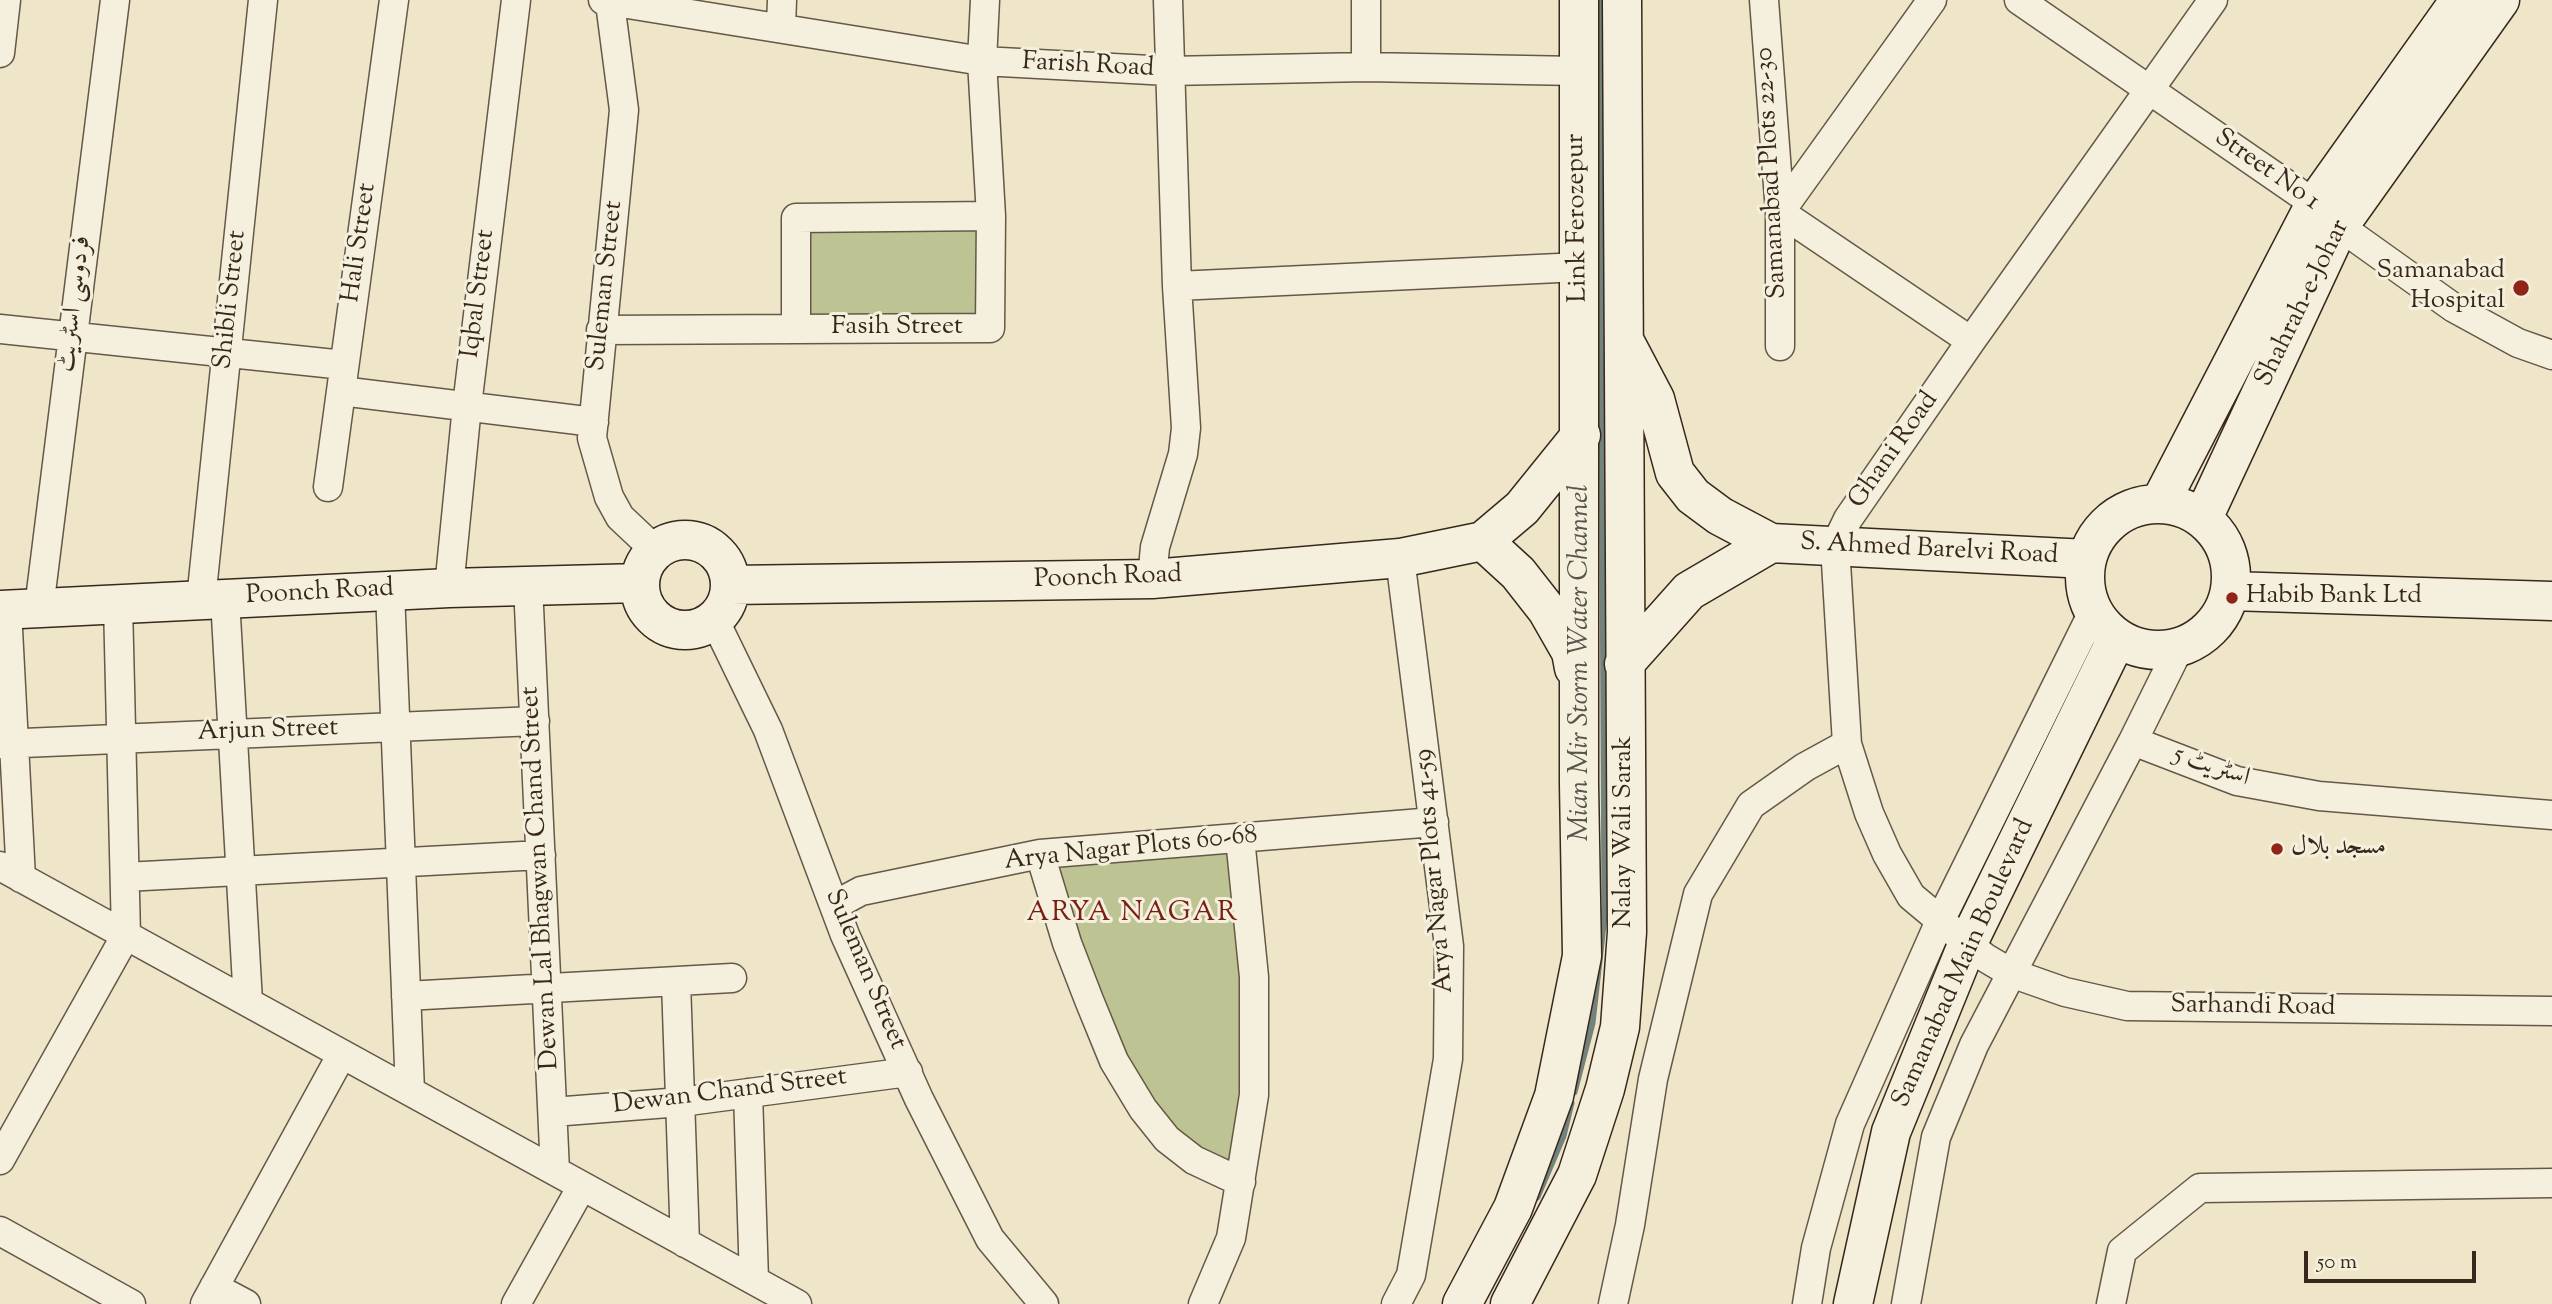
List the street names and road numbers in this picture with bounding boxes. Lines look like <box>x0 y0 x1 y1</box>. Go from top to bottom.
street label: Samanabad Plots 22-30 <box>1751 46 1795 300</box>
street label: Farish Road <box>1021 48 1155 86</box>
street label: Street No 1 <box>2207 123 2325 219</box>
street label: Link Ferozepur <box>1562 133 1596 303</box>
street label: Hali Street <box>337 181 385 305</box>
street label: Suleman Street <box>583 199 631 373</box>
street label: Shahrah-e-Johar <box>2250 215 2358 393</box>
street label: Iqbal Street <box>457 228 503 360</box>
street label: Shibli Street <box>209 229 255 371</box>
street label: فردوسی اسٹریٹ <box>52 234 100 374</box>
street label: Fasih Street <box>831 313 963 345</box>
street label: Ghani Road <box>1843 387 1947 515</box>
street label: S. Ahmed Barelvi Road <box>1799 529 2059 573</box>
street label: Poonch Road <box>1034 561 1182 597</box>
street label: Poonch Road <box>245 575 395 613</box>
street label: Dewan Lal Bhagwan Chand Street <box>516 685 568 1071</box>
street label: Arjun Street <box>197 714 339 750</box>
street label: Nalay Wali Sarak <box>1610 736 1642 928</box>
street label: اسٹریٹ 5 <box>2169 740 2253 796</box>
street label: Arya Nagar Plots 41-59 <box>1410 748 1462 994</box>
street label: Samanabad Main Boulevard <box>1887 815 2043 1113</box>
street label: Arya Nagar Plots 60-68 <box>1003 821 1259 879</box>
street label: Suleman Street <box>816 885 912 1055</box>
street label: Sarhandi Road <box>2170 991 2336 1025</box>
street label: Dewan Chand Street <box>611 1063 849 1123</box>

